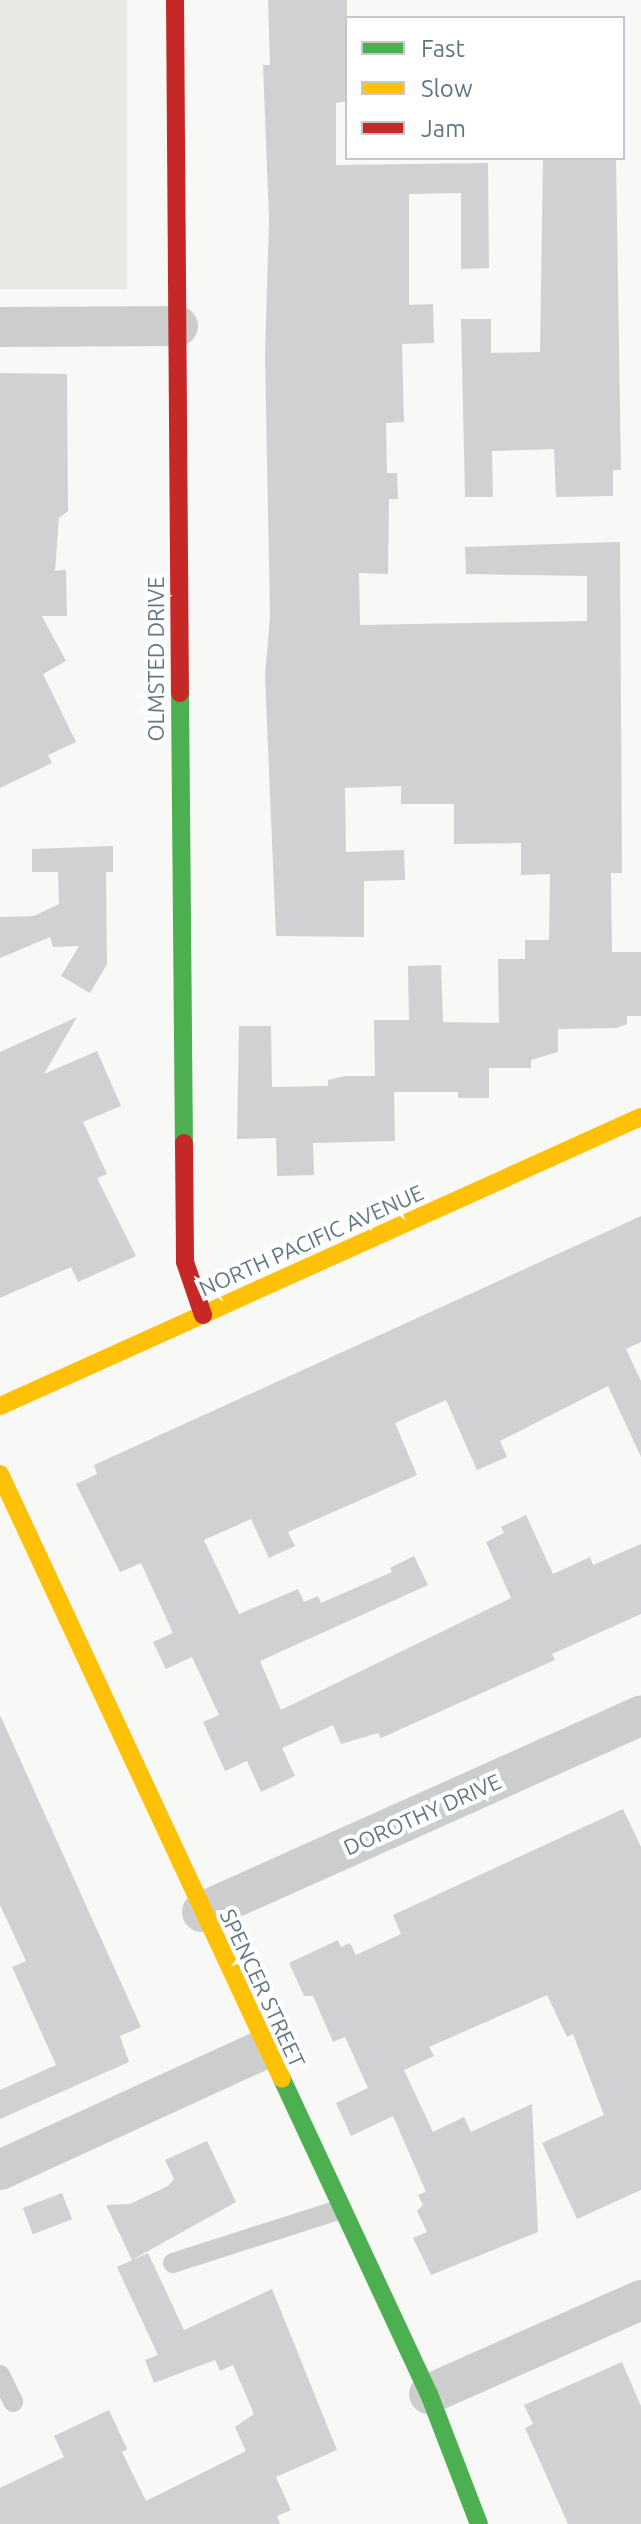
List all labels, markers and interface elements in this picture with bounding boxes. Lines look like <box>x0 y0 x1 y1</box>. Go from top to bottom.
legend <box>345 16 625 160</box>
text: Fast <box>421 35 465 62</box>
text: Slow <box>421 75 473 102</box>
text: Jam <box>421 115 466 142</box>
street label: OLMSTED DRIVE <box>143 576 169 742</box>
street label: NORTH PACIFIC AVENUE <box>195 1179 427 1301</box>
street label: DOROTHY DRIVE <box>339 1767 505 1861</box>
street label: SPENCER STREET <box>215 1905 311 2071</box>

